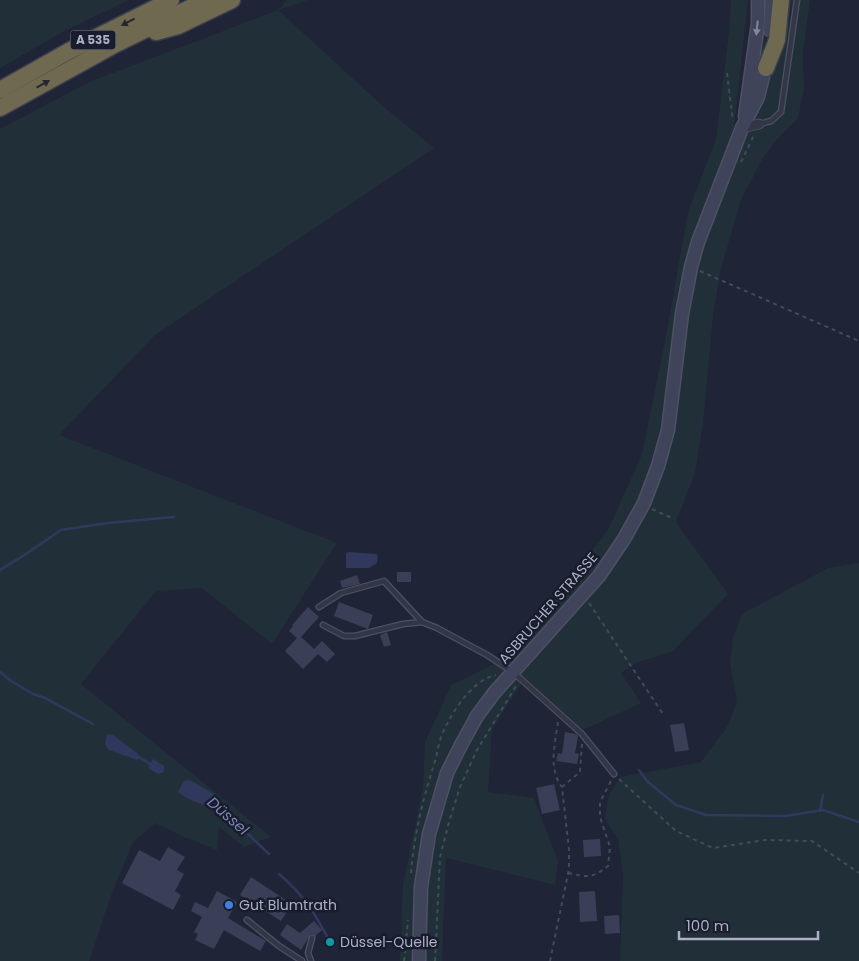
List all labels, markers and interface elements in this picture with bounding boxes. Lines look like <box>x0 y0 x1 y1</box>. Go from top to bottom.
one-way arrow <box>120 18 135 26</box>
one-way arrow <box>753 20 761 36</box>
road number: A 535 <box>70 30 116 50</box>
one-way arrow <box>36 80 49 89</box>
street label: ASBRUCHER STRASSE <box>494 548 602 668</box>
water label: Düssel <box>203 792 254 840</box>
place label: Gut Blumtrath <box>239 895 337 915</box>
marker: Gut Blumtrath <box>223 899 235 911</box>
scale bar <box>679 908 818 940</box>
text: 100 m <box>686 915 729 936</box>
place label: Düssel-Quelle <box>340 932 438 952</box>
marker: Düssel-Quelle <box>324 936 336 948</box>

